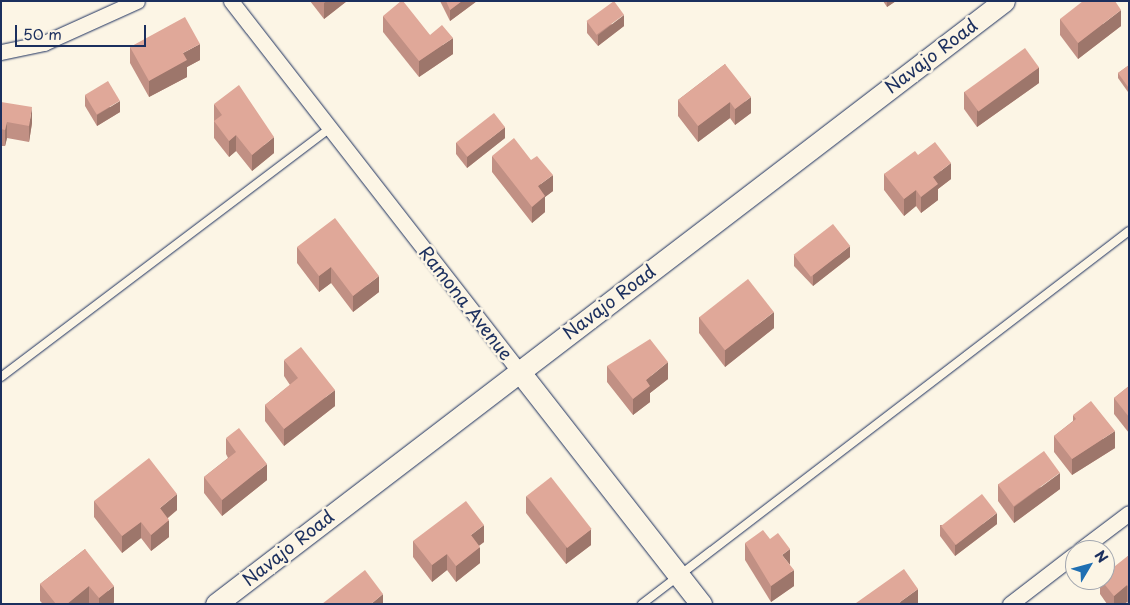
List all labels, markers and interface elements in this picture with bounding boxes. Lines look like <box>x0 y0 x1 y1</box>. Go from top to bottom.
street label: Navajo Road <box>881 14 981 98</box>
scale bar <box>18 15 149 47</box>
text: 50 m <box>23 22 62 45</box>
street label: Ramona Avenue <box>415 242 517 364</box>
street label: Navajo Road <box>559 260 659 344</box>
street label: Navajo Road <box>238 506 338 590</box>
north arrow <box>1065 540 1115 590</box>
text: N <box>1090 546 1113 567</box>

